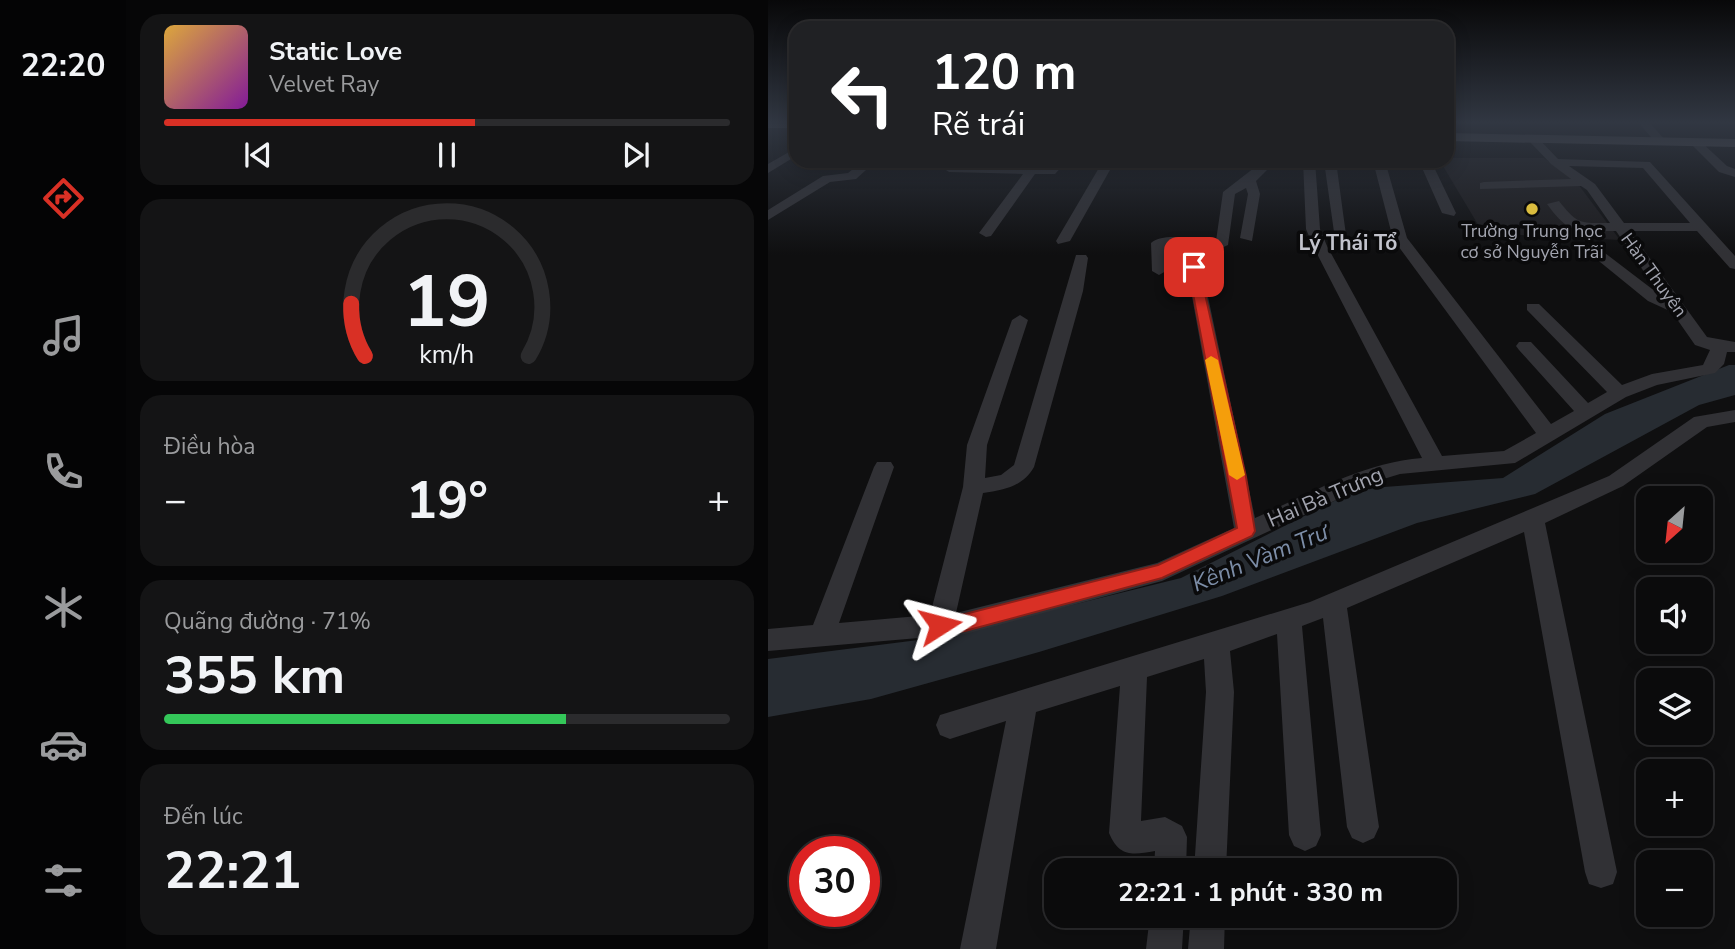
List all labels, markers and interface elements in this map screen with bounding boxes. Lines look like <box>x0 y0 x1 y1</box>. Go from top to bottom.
text: Static Love <box>269 34 402 69</box>
text: 120 m <box>932 39 1076 106</box>
text: 22:20 <box>21 44 105 87</box>
icon: left <box>817 49 908 140</box>
text: Velvet Ray <box>269 69 379 100</box>
text: Rẽ trái <box>932 103 1025 146</box>
icon: previous <box>239 136 277 174</box>
icon: pause <box>428 136 466 174</box>
icon: next <box>617 136 655 174</box>
icon: directions <box>39 174 88 223</box>
marker: Trường Trung học cơ sở Nguyễn Trãi <box>1524 201 1540 217</box>
place label: Trường Trung học cơ sở Nguyễn Trãi <box>1460 219 1604 264</box>
street label: Hàn Thuyên <box>1615 228 1693 322</box>
district label: Lý Thái Tổ <box>1299 229 1397 257</box>
pin <box>1164 237 1224 297</box>
icon: arrive <box>1175 248 1213 286</box>
text: 19 <box>403 252 491 352</box>
icon: music <box>39 311 88 360</box>
text: km/h <box>419 338 475 372</box>
text: Điều hòa <box>164 431 256 462</box>
icon: phone <box>39 447 88 496</box>
street label: Hai Bà Trưng <box>1263 460 1387 534</box>
text: 19° <box>406 465 488 536</box>
text: − <box>164 475 187 526</box>
text: + <box>707 475 730 526</box>
north arrow <box>1636 486 1713 564</box>
map controls <box>1636 486 1713 927</box>
water label: Kênh Vàm Trư <box>1187 516 1335 599</box>
button: sound <box>1636 577 1713 654</box>
icon: climate <box>39 583 88 632</box>
position arrow <box>903 588 977 662</box>
text: Quãng đường · 71% <box>164 606 371 637</box>
text: 355 km <box>164 640 345 711</box>
button: layers <box>1636 668 1713 745</box>
icon: car <box>39 720 88 769</box>
button: + <box>1636 759 1713 836</box>
text: Đến lúc <box>164 801 243 832</box>
text: 22:21 <box>164 835 302 906</box>
speed limit sign: 30 <box>789 836 880 927</box>
button: − <box>1636 850 1713 927</box>
icon: filters <box>39 856 88 905</box>
text: 22:21 · 1 phút · 330 m <box>1118 875 1383 910</box>

